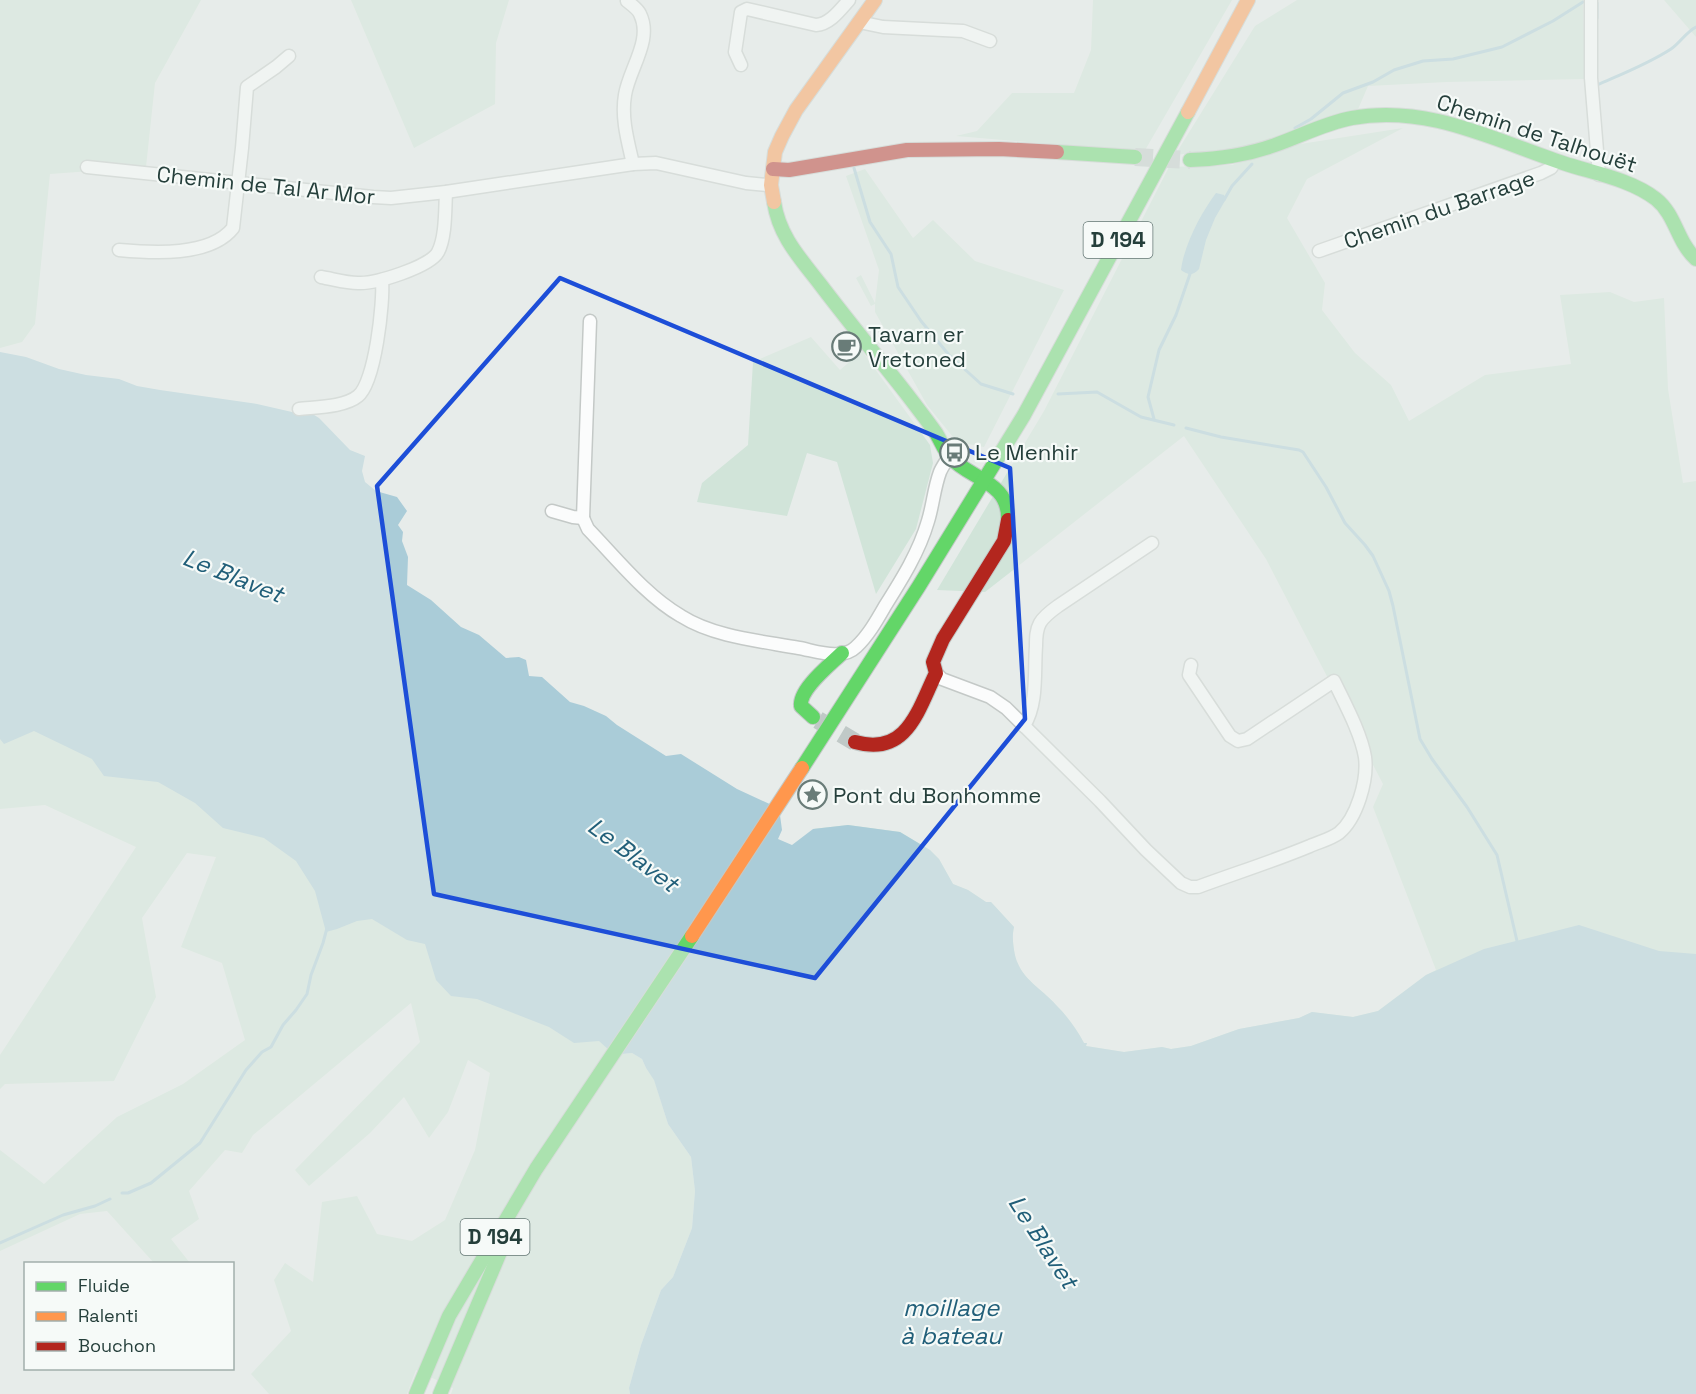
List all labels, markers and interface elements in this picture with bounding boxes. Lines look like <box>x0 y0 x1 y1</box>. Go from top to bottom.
street label: Chemin de Talhouët <box>1433 87 1641 179</box>
street label: Chemin de Tal Ar Mor <box>155 160 377 210</box>
street label: Chemin du Barrage <box>1340 163 1538 255</box>
road number: D 194 <box>1084 222 1152 258</box>
place label: Tavarn er Vretoned <box>868 320 966 373</box>
cafe icon: Tavarn er Vretoned <box>831 331 863 363</box>
bus stop icon: Le Menhir <box>938 436 970 468</box>
place label: Le Menhir <box>975 438 1078 466</box>
water label: Le Blavet <box>178 541 290 610</box>
place icon: Pont du Bonhomme <box>796 779 828 811</box>
place label: Pont du Bonhomme <box>833 781 1041 809</box>
water label: Le Blavet <box>582 810 686 900</box>
water label: Le Blavet <box>1002 1189 1086 1296</box>
road number: D 194 <box>460 1219 530 1255</box>
legend <box>24 1262 234 1370</box>
text: Fluide <box>78 1274 130 1297</box>
water label: moillage à bateau <box>900 1292 1003 1351</box>
text: Ralenti <box>78 1304 138 1327</box>
text: Bouchon <box>78 1334 156 1357</box>

